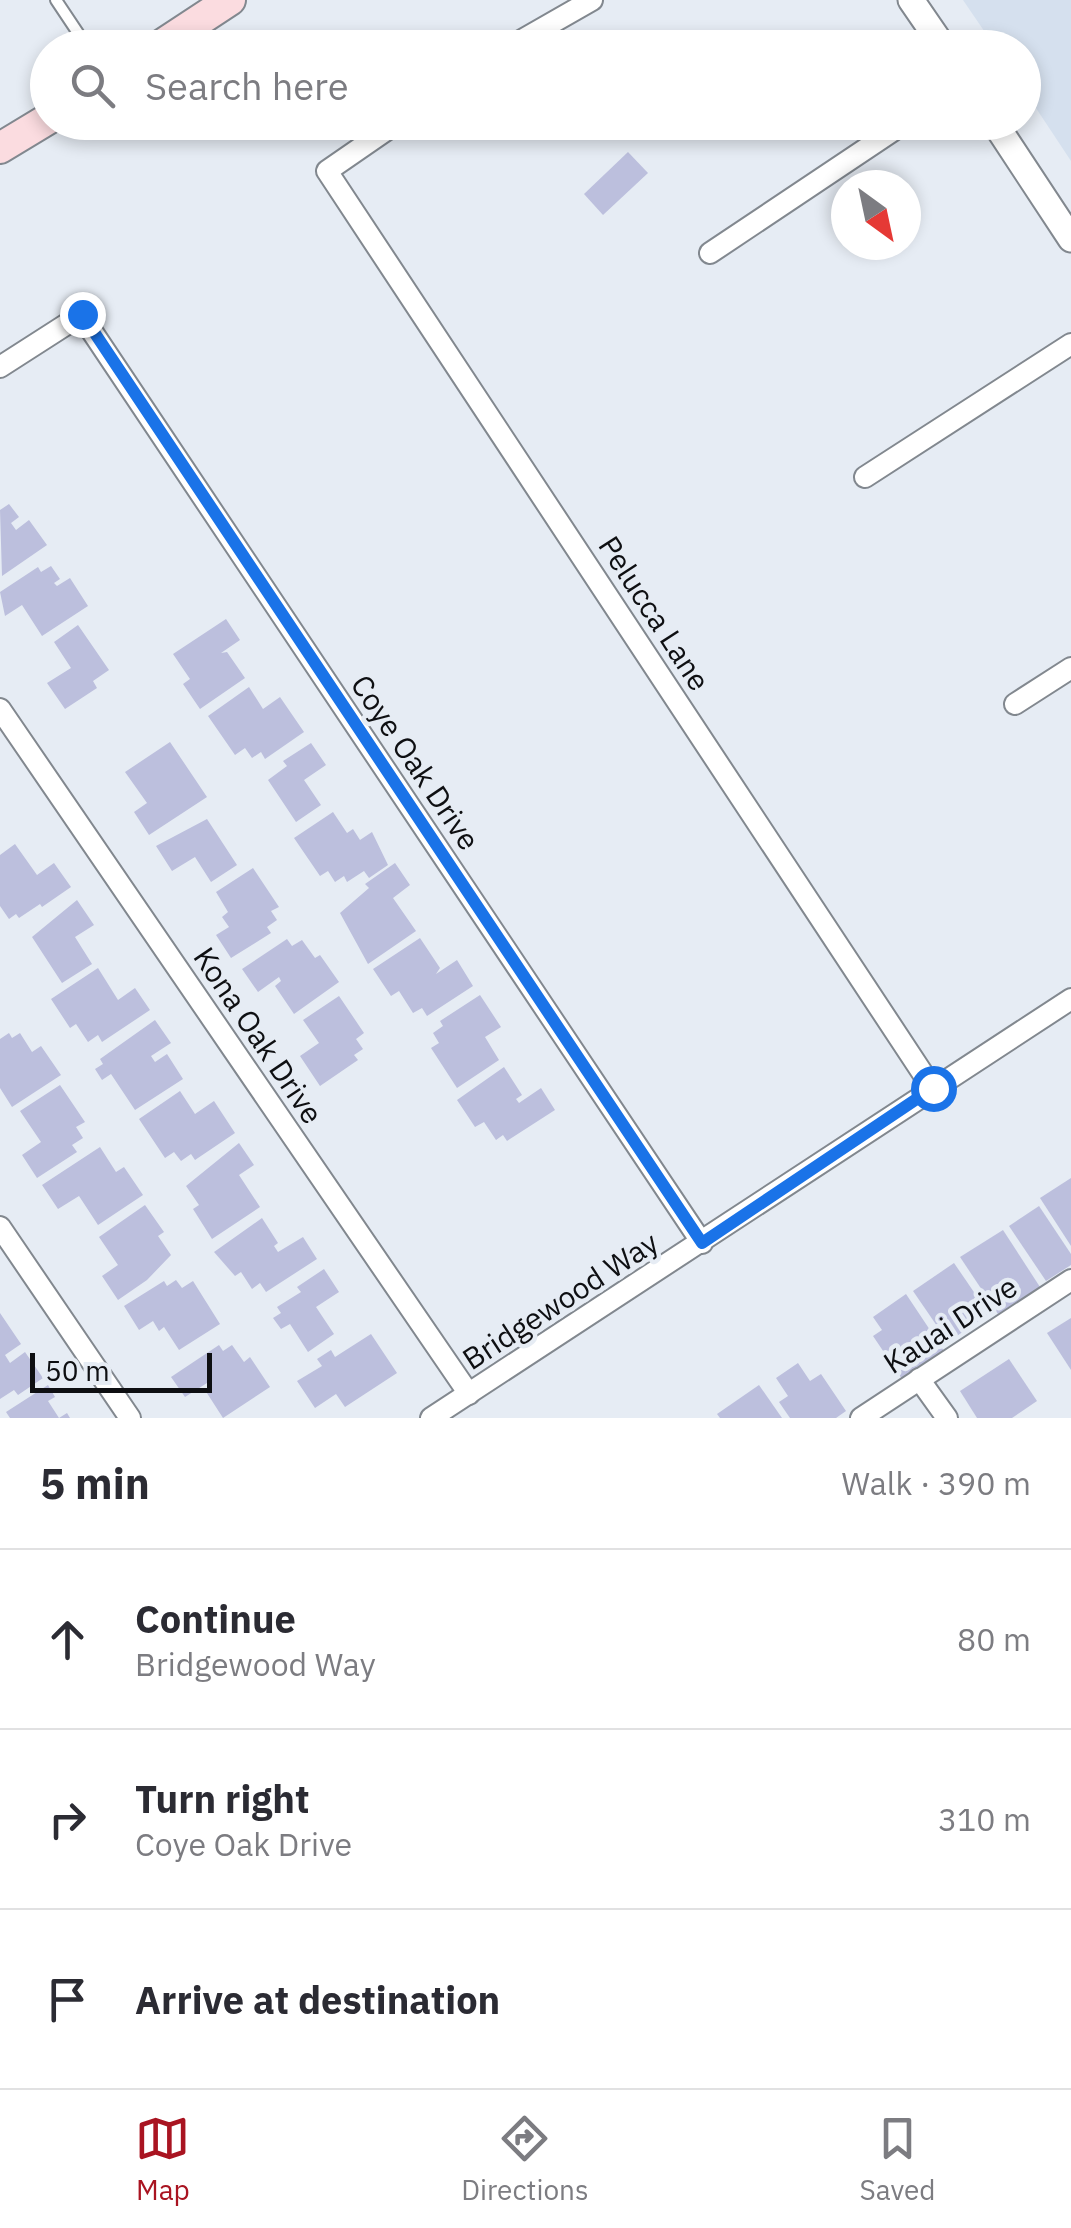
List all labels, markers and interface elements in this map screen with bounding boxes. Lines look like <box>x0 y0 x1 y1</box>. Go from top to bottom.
search box <box>30 30 1041 140</box>
icon: search <box>65 58 120 113</box>
text: Search here <box>145 61 349 110</box>
north arrow <box>831 170 921 260</box>
route end <box>60 292 106 338</box>
street label: Pelucca Lane <box>590 528 720 698</box>
street label: Coye Oak Drive <box>343 667 489 857</box>
street label: Kona Oak Drive <box>186 939 332 1131</box>
route start <box>911 1066 957 1112</box>
street label: Bridgewood Way <box>455 1222 665 1378</box>
street label: Kauai Drive <box>876 1266 1024 1382</box>
scale bar <box>30 1348 212 1392</box>
text: 50 m <box>45 1352 110 1389</box>
text: 5 min <box>40 1456 150 1511</box>
text: Walk · 390 m <box>842 1462 1031 1504</box>
text: Continue <box>135 1594 296 1643</box>
icon: ahead <box>40 1612 95 1667</box>
text: 80 m <box>957 1618 1031 1660</box>
text: Bridgewood Way <box>135 1643 376 1685</box>
text: Turn right <box>135 1774 310 1823</box>
icon: right <box>40 1792 95 1847</box>
text: 310 m <box>938 1798 1031 1840</box>
text: Coye Oak Drive <box>135 1823 352 1865</box>
icon: arrive <box>40 1972 95 2027</box>
text: Arrive at destination <box>135 1975 500 2024</box>
tab: Map <box>135 2111 190 2208</box>
tab: Directions <box>461 2111 589 2208</box>
tab: Saved <box>859 2111 936 2208</box>

